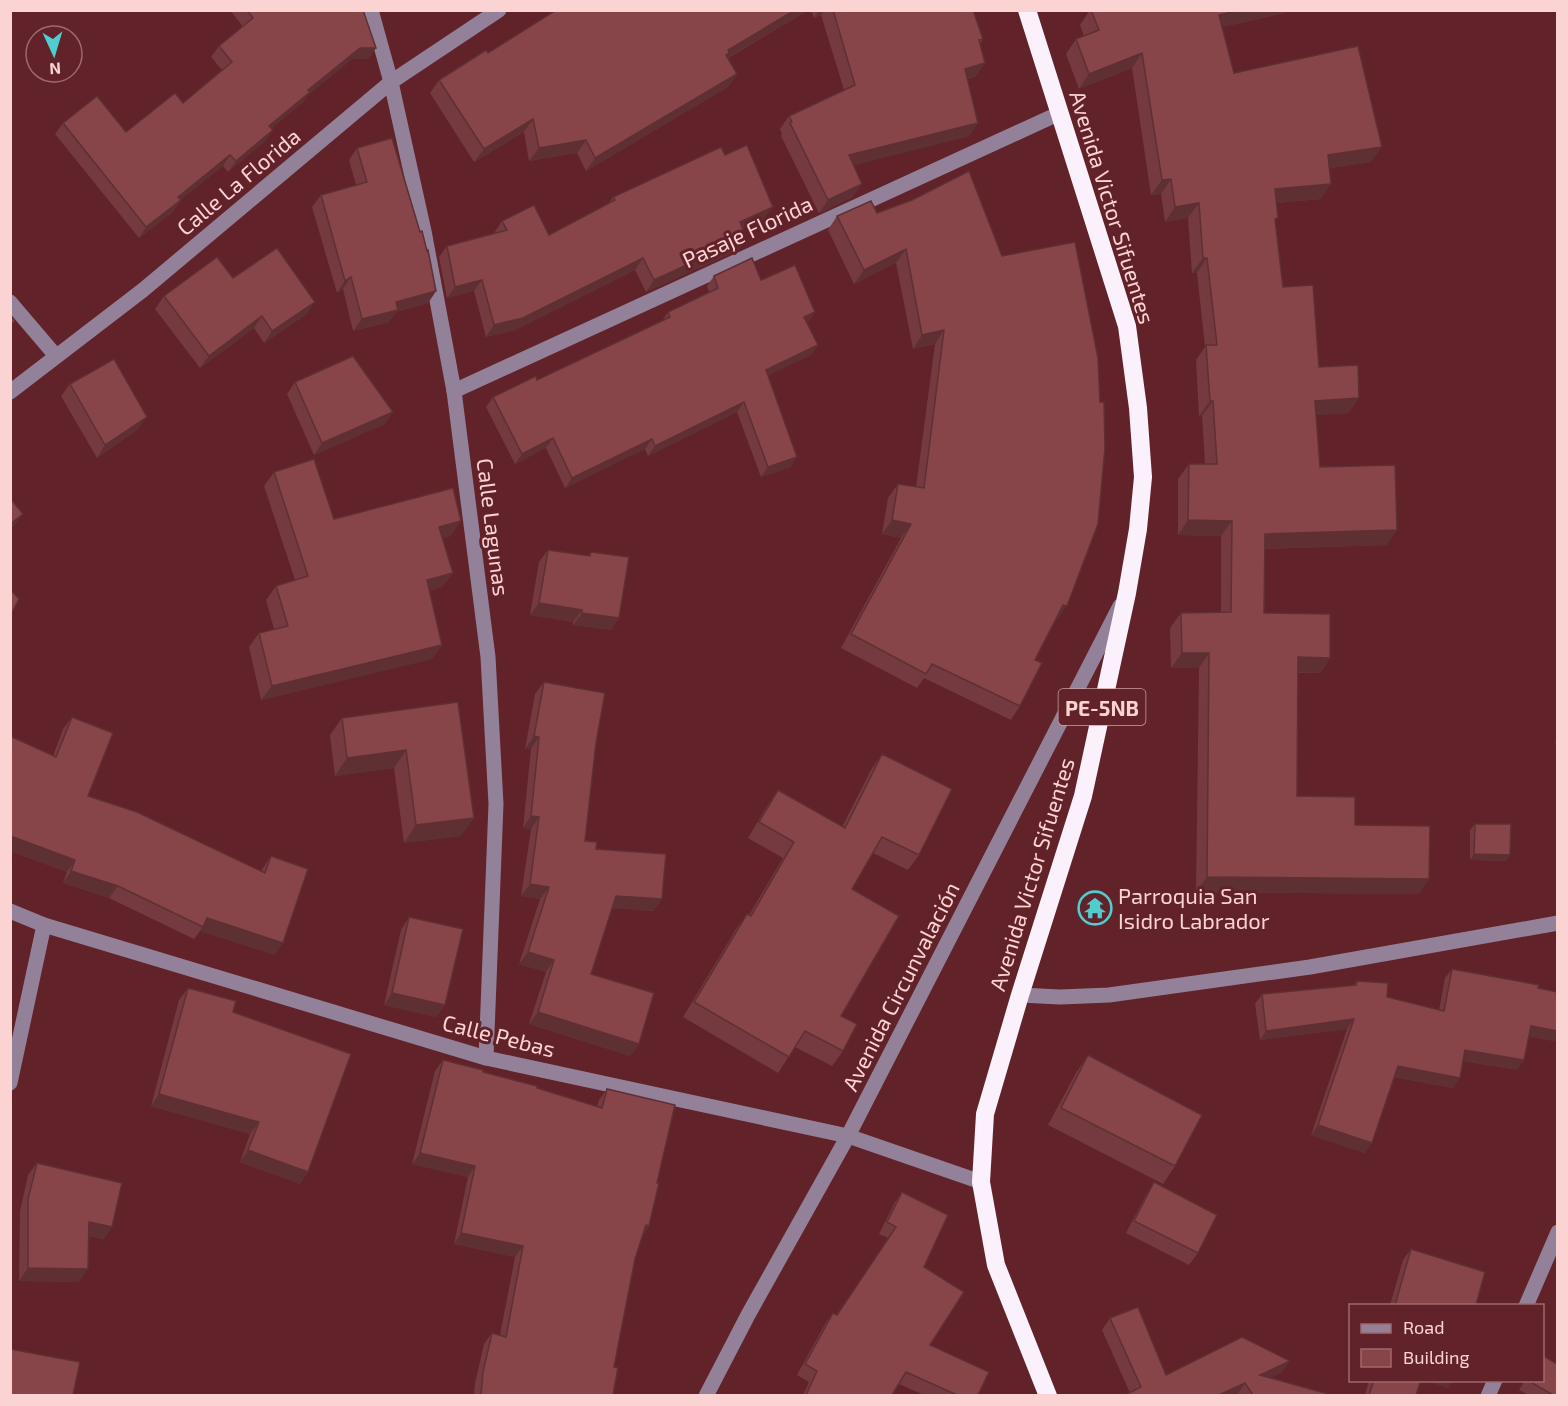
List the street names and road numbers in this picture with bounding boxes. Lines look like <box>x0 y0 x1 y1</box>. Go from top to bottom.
street label: Avenida Victor Sifuentes <box>1065 87 1161 327</box>
street label: Calle La Florida <box>171 122 305 240</box>
street label: Pasaje Florida <box>678 190 816 273</box>
street label: Calle Lagunas <box>473 457 515 597</box>
road number: PE-5NB <box>1058 689 1146 725</box>
street label: Avenida Victor Sifuentes <box>983 754 1079 994</box>
street label: Avenida Circunvalación <box>836 877 964 1095</box>
street label: Calle Pebas <box>440 1008 558 1062</box>

